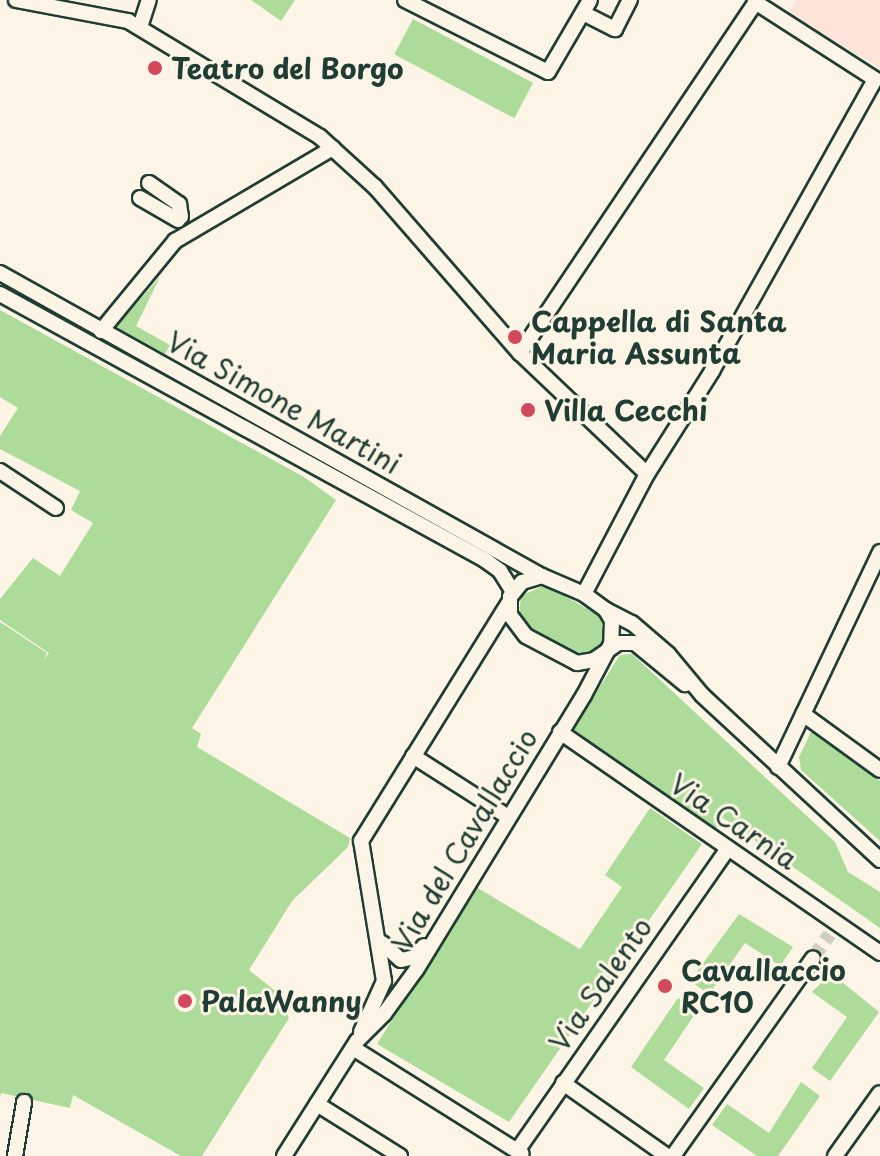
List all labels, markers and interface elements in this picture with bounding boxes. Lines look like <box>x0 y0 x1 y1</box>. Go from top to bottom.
place label: Teatro del Borgo <box>171 51 406 85</box>
marker: Teatro del Borgo <box>146 59 164 77</box>
place label: Cappella di Santa Maria Assunta <box>531 304 786 370</box>
street label: Via Simone Martini <box>161 324 407 480</box>
marker: Cappella di Santa Maria Assunta <box>506 328 524 346</box>
place label: Villa Cecchi <box>544 393 709 427</box>
marker: Villa Cecchi <box>519 401 537 419</box>
street label: Via del Cavallaccio <box>384 722 544 958</box>
street label: Via Carnia <box>664 766 804 876</box>
street label: Via Salento <box>542 911 658 1057</box>
place label: Cavallaccio RC10 <box>681 953 846 1019</box>
marker: Cavallaccio RC10 <box>656 977 674 995</box>
place label: PalaWanny <box>201 984 362 1018</box>
marker: PalaWanny <box>176 992 194 1010</box>

